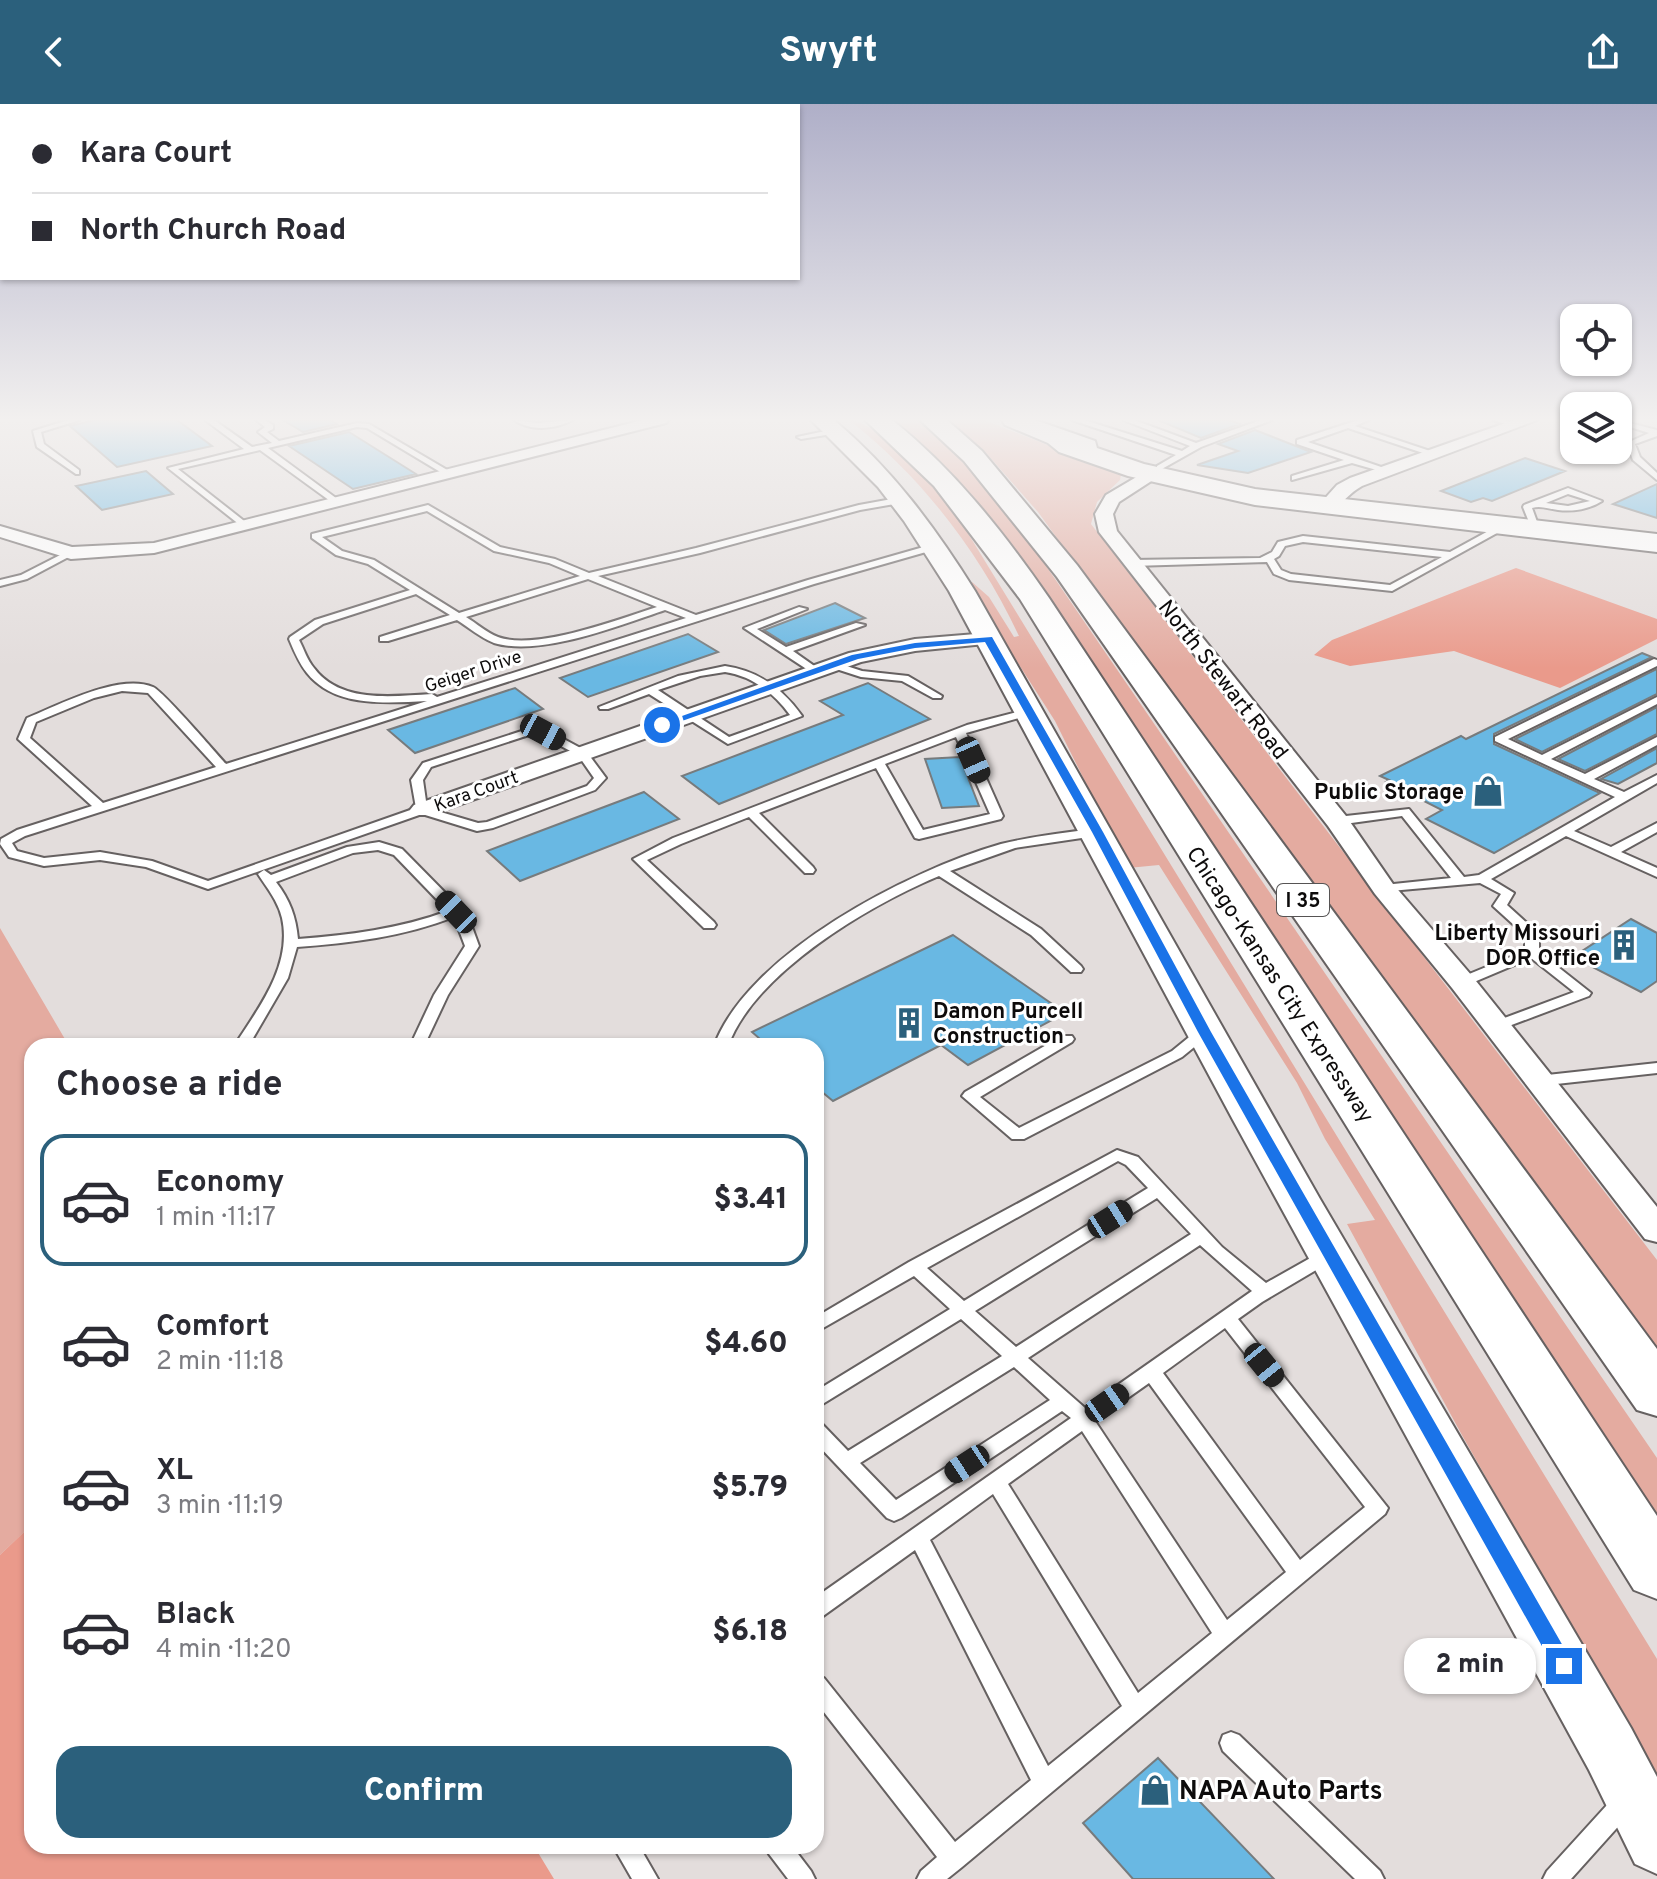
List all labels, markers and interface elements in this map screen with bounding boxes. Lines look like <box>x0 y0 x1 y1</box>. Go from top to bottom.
text: Swyft <box>780 29 877 75</box>
icon: back <box>32 30 76 74</box>
icon: share <box>1581 30 1625 74</box>
text: Kara Court <box>80 136 232 173</box>
text: North Church Road <box>80 213 346 250</box>
map controls <box>1560 304 1632 464</box>
button: locate <box>1560 304 1632 376</box>
button: layers <box>1560 392 1632 464</box>
street label: North Stewart Road <box>1151 595 1293 766</box>
street label: Geiger Drive <box>422 646 525 699</box>
route start <box>644 707 680 743</box>
car <box>516 710 570 754</box>
car <box>952 733 994 787</box>
street label: Kara Court <box>431 767 522 818</box>
shop icon: Public Storage <box>1471 774 1505 808</box>
place label: Public Storage <box>1314 780 1464 807</box>
street label: Chicago-Kansas City Expressway <box>1179 842 1378 1129</box>
road number: I 35 <box>1277 884 1329 916</box>
car <box>431 886 481 938</box>
place label: Liberty Missouri DOR Office <box>1434 921 1600 973</box>
building icon: Liberty Missouri DOR Office <box>1607 928 1641 962</box>
place label: Damon Purcell Construction <box>933 999 1083 1051</box>
building icon: Damon Purcell Construction <box>892 1006 926 1040</box>
text: Choose a ride <box>56 1063 282 1109</box>
icon: car <box>60 1164 132 1236</box>
text: Economy <box>156 1165 284 1202</box>
text: $3.41 <box>713 1182 788 1219</box>
car <box>1083 1196 1137 1242</box>
text: 1 min · 11:17 <box>156 1202 276 1235</box>
icon: car <box>60 1308 132 1380</box>
text: Comfort <box>156 1309 269 1346</box>
text: $4.60 <box>704 1326 788 1363</box>
car <box>1240 1339 1288 1391</box>
text: 2 min · 11:18 <box>156 1346 284 1379</box>
car <box>1080 1379 1134 1427</box>
car <box>940 1441 994 1487</box>
icon: car <box>60 1452 132 1524</box>
text: XL <box>156 1453 193 1490</box>
text: $5.79 <box>712 1470 788 1507</box>
text: 3 min · 11:19 <box>156 1490 284 1523</box>
icon: car <box>60 1596 132 1668</box>
text: Black <box>156 1597 235 1634</box>
text: $6.18 <box>712 1614 788 1651</box>
text: 4 min · 11:20 <box>156 1634 292 1667</box>
callout: 2 min <box>1404 1638 1536 1694</box>
route end <box>1546 1648 1582 1684</box>
text: 2 min <box>1436 1649 1504 1682</box>
button: Confirm <box>56 1746 792 1838</box>
shop icon: NAPA Auto Parts <box>1138 1773 1172 1807</box>
place label: NAPA Auto Parts <box>1179 1776 1383 1809</box>

